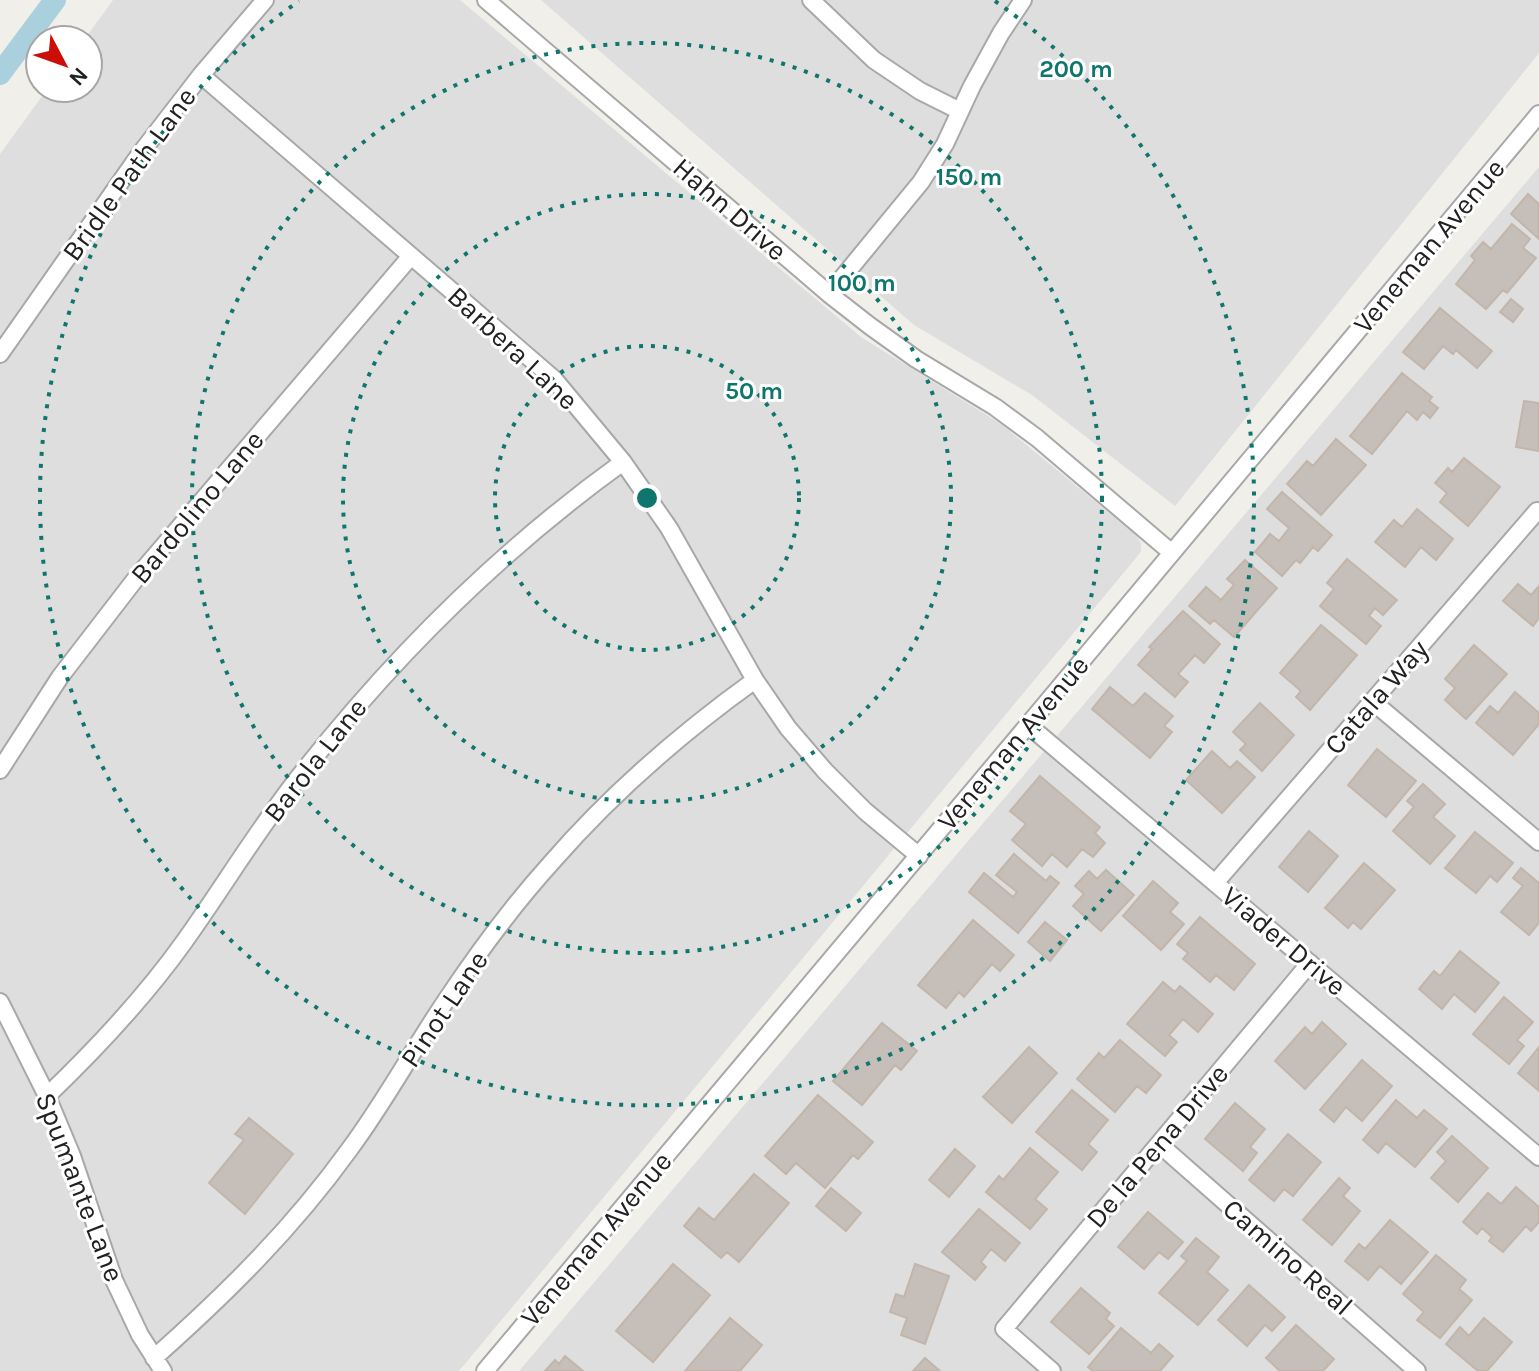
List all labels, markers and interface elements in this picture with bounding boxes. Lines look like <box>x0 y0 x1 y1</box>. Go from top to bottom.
north arrow <box>24 24 104 104</box>
text: 200 m <box>1039 55 1113 83</box>
text: N <box>63 62 93 91</box>
street label: Bridle Path Lane <box>55 81 203 267</box>
street label: Hahn Drive <box>666 151 794 267</box>
street label: Veneman Avenue <box>1346 152 1512 340</box>
text: 150 m <box>936 163 1002 191</box>
text: 100 m <box>828 269 896 297</box>
street label: Barbera Lane <box>441 279 585 417</box>
text: 50 m <box>725 377 783 405</box>
street label: Bardolino Lane <box>123 424 271 590</box>
centre of rings <box>633 484 661 512</box>
street label: Catala Way <box>1317 633 1435 761</box>
street label: Veneman Avenue <box>930 649 1096 837</box>
street label: Barola Lane <box>256 692 374 828</box>
street label: Viader Drive <box>1215 879 1353 1003</box>
street label: Pinot Lane <box>393 945 495 1073</box>
street label: De la Pena Drive <box>1079 1057 1235 1235</box>
street label: Spumante Lane <box>29 1088 131 1286</box>
street label: Veneman Avenue <box>513 1145 679 1333</box>
street label: Camino Real <box>1217 1192 1359 1322</box>

